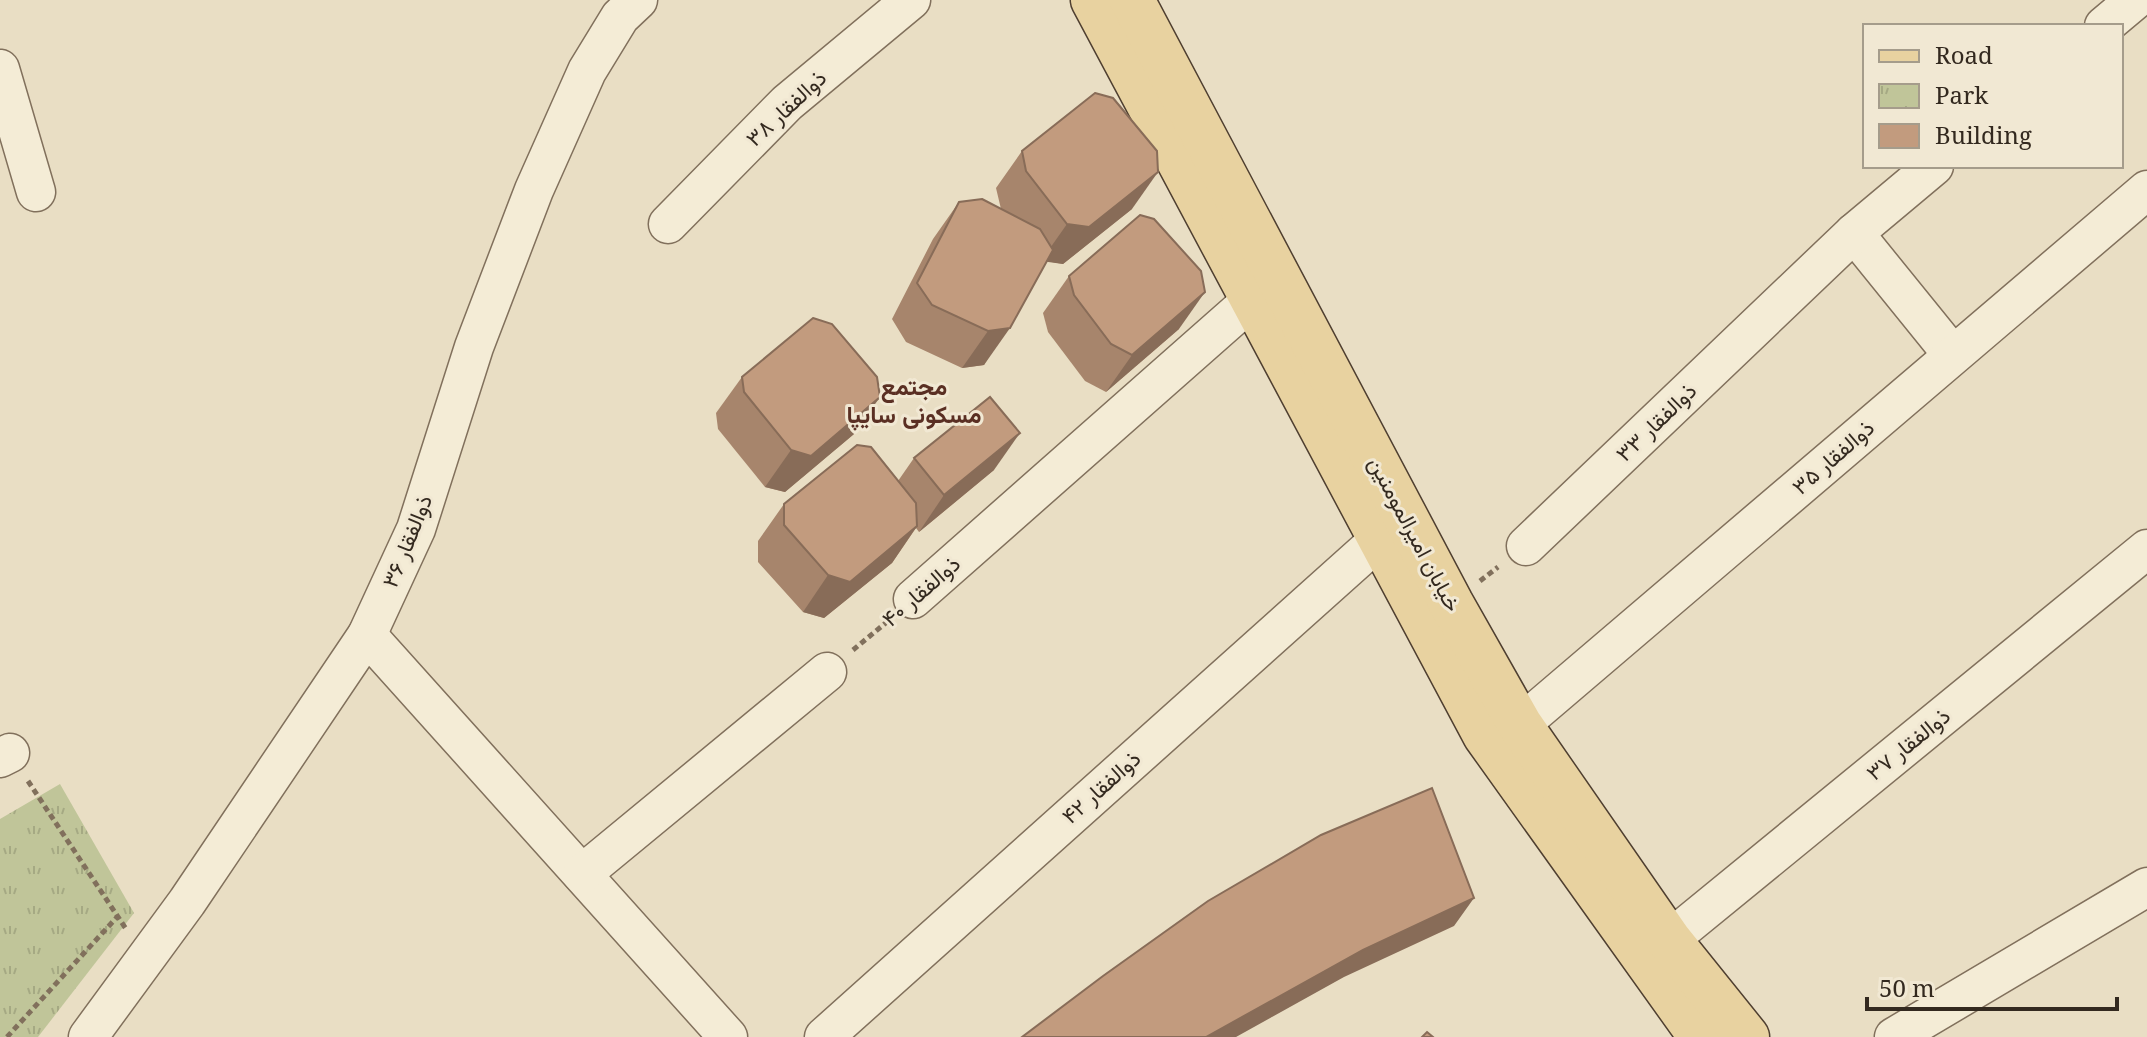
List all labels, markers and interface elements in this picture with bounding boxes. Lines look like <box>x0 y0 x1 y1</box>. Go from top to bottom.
legend <box>1863 24 2123 168</box>
text: Road <box>1935 38 1993 71</box>
street label: ذوالفقار ۳۸ <box>738 62 832 152</box>
text: Park <box>1935 78 1989 111</box>
text: Building <box>1935 118 2032 151</box>
district label: مجتمع مسکونی سایپا <box>846 369 982 431</box>
street label: ذوالفقار ۳۳ <box>1608 375 1702 467</box>
street label: ذوالفقار ۳۵ <box>1785 412 1880 500</box>
street label: خیابان امیرالمومنین <box>1362 451 1469 616</box>
street label: ذوالفقار ۳۶ <box>374 490 438 592</box>
street label: ذوالفقار ۴۰ <box>875 548 966 633</box>
street label: ذوالفقار ۳۷ <box>1859 700 1956 786</box>
street label: ذوالفقار ۴۲ <box>1054 743 1146 830</box>
scale bar <box>1867 961 2117 1011</box>
text: 50 m <box>1879 971 1935 1004</box>

